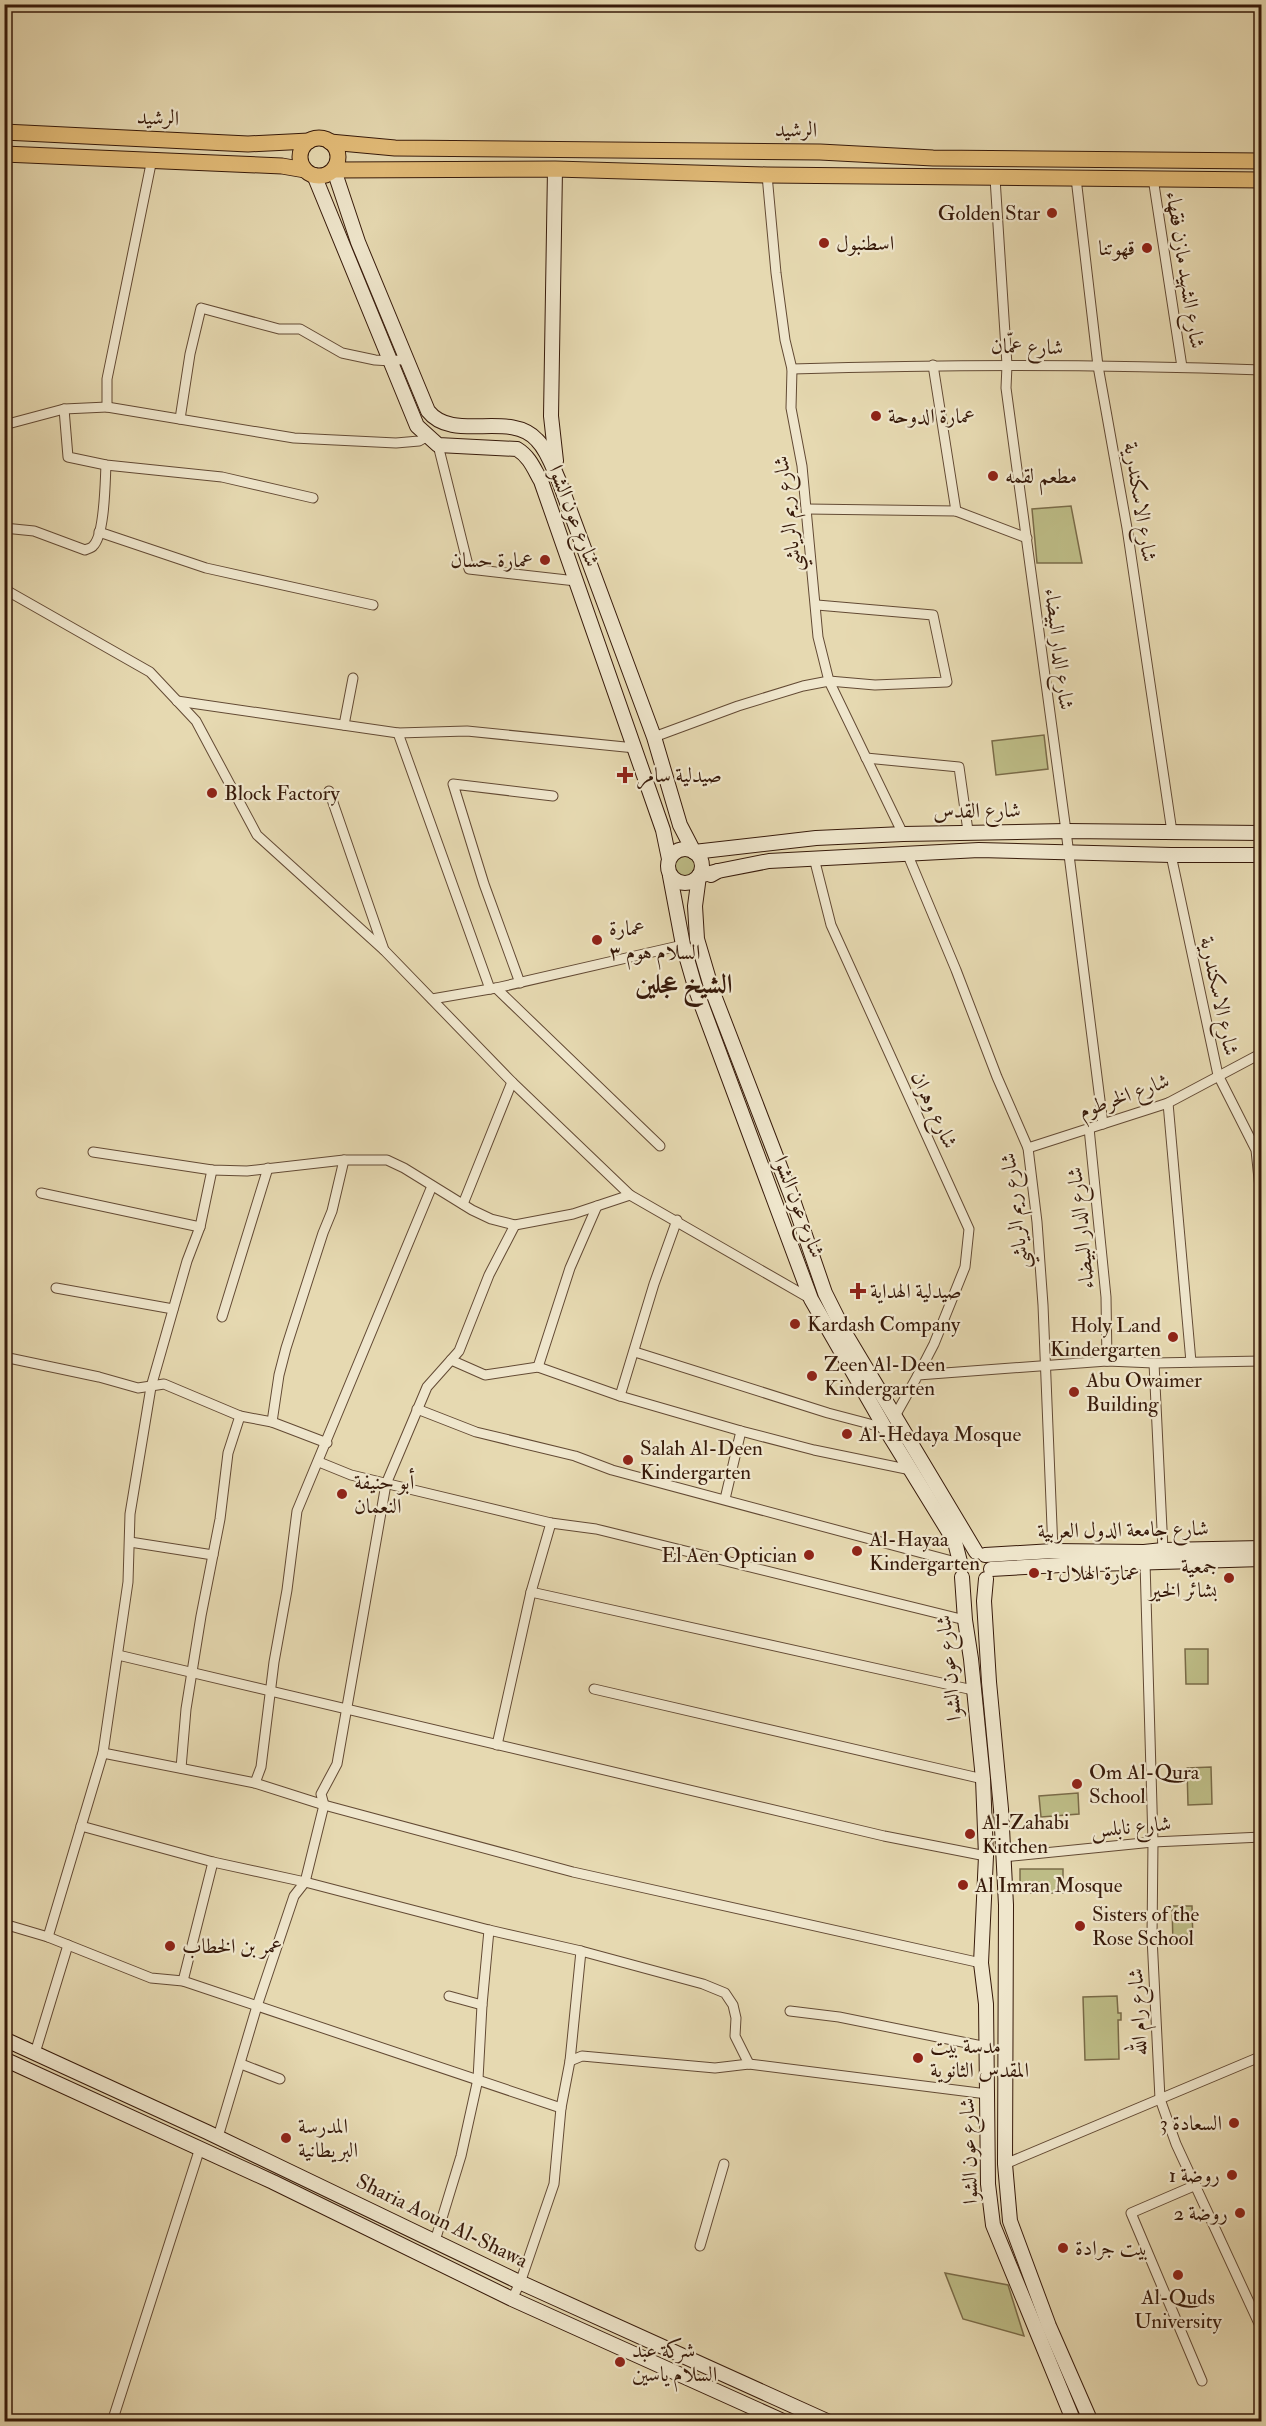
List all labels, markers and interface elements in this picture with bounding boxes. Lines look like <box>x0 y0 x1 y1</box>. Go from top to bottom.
street label: الرشيد <box>136 103 180 133</box>
street label: الرشيد <box>775 116 817 144</box>
street label: شارع الشهيد مازن فقهاء <box>1155 189 1211 351</box>
place label: Golden Star <box>938 200 1040 227</box>
marker: Golden Star <box>1045 206 1059 220</box>
place label: اسطنبول <box>836 230 894 257</box>
place label: قهوتنا <box>1098 235 1135 262</box>
marker: اسطنبول <box>817 236 831 250</box>
marker: قهوتنا <box>1140 241 1154 255</box>
street label: شارع عمّان <box>990 331 1064 365</box>
place label: عمارة الدوحة <box>888 403 975 430</box>
marker: عمارة الدوحة <box>869 409 883 423</box>
street label: شارع الاسكندرية <box>1113 440 1163 565</box>
street label: شارع ريم الرياشي <box>767 454 814 574</box>
street label: شارع عون الشوا <box>539 461 606 572</box>
place label: مطعم لقمه <box>1005 463 1077 496</box>
marker: مطعم لقمه <box>986 469 1000 483</box>
place label: عمارة حسان <box>450 547 533 574</box>
marker: عمارة حسان <box>538 553 552 567</box>
street label: شارع الدار البيضاء <box>1034 587 1080 712</box>
place label: صيدلية سامر <box>637 762 722 790</box>
marker: صيدلية سامر <box>618 768 632 782</box>
place label: Block Factory <box>224 780 340 807</box>
marker: Block Factory <box>205 786 219 800</box>
street label: شارع القدس <box>933 797 1021 829</box>
place label: عمارة السلام هوم ٣ <box>609 915 701 970</box>
marker: عمارة السلام هوم ٣ <box>590 933 604 947</box>
street label: شارع الاسكندرية <box>1189 934 1245 1059</box>
district label: الشيخ عجلين <box>635 968 733 1008</box>
street label: شارع وهران <box>901 1067 964 1155</box>
street label: شارع الخرطوم <box>1075 1067 1174 1129</box>
street label: شارع ريم الرياشي <box>994 1151 1041 1271</box>
street label: شارع عون الشوا <box>764 1152 831 1263</box>
street label: شارع الدار البيضاء <box>1061 1165 1105 1290</box>
place label: صيدلية الهداية <box>870 1278 962 1305</box>
marker: صيدلية الهداية <box>851 1284 865 1298</box>
place label: Kardash Company <box>807 1311 961 1338</box>
place label: Holy Land Kindergarten <box>1050 1312 1162 1363</box>
marker: Kardash Company <box>788 1317 802 1331</box>
marker: Holy Land Kindergarten <box>1166 1330 1180 1344</box>
place label: Zeen Al-Deen Kindergarten <box>824 1351 946 1402</box>
place label: Abu Owaimer Building <box>1085 1367 1202 1418</box>
marker: Zeen Al-Deen Kindergarten <box>805 1369 819 1383</box>
marker: Abu Owaimer Building <box>1067 1385 1081 1399</box>
place label: Al-Hedaya Mosque <box>858 1421 1021 1448</box>
marker: Al-Hedaya Mosque <box>840 1427 854 1441</box>
place label: Salah Al-Deen Kindergarten <box>640 1435 763 1486</box>
marker: Salah Al-Deen Kindergarten <box>621 1453 635 1467</box>
place label: أبو حنيفة النعمان <box>354 1467 415 1520</box>
marker: أبو حنيفة النعمان <box>335 1487 349 1501</box>
street label: شارع جامعة الدول العربية <box>1037 1515 1209 1549</box>
place label: Al-Hayaa Kindergarten <box>868 1526 980 1577</box>
place label: El Aen Optician <box>661 1542 797 1569</box>
marker: Al-Hayaa Kindergarten <box>850 1544 864 1558</box>
marker: El Aen Optician <box>802 1548 816 1562</box>
place label: جمعية بشائر الخير <box>1147 1553 1217 1604</box>
place label: عمارة الهلال 1 <box>1046 1560 1140 1587</box>
marker: عمارة الهلال 1 <box>1027 1566 1041 1580</box>
marker: جمعية بشائر الخير <box>1222 1571 1236 1585</box>
street label: شارع عون الشوا <box>930 1613 972 1722</box>
place label: Om Al-Qura School <box>1089 1759 1200 1810</box>
marker: Om Al-Qura School <box>1070 1777 1084 1791</box>
place label: Al-Zahabi Kitchen <box>981 1809 1070 1860</box>
street label: شارع نابلس <box>1090 1810 1173 1848</box>
marker: Al-Zahabi Kitchen <box>963 1827 977 1841</box>
place label: Al Imran Mosque <box>974 1872 1123 1899</box>
marker: Al Imran Mosque <box>956 1878 970 1892</box>
place label: Sisters of the Rose School <box>1092 1901 1200 1952</box>
marker: Sisters of the Rose School <box>1073 1919 1087 1933</box>
place label: عمر بن الخطاب <box>182 1933 282 1960</box>
marker: عمر بن الخطاب <box>163 1939 177 1953</box>
street label: شارع رام الله <box>1118 1967 1158 2057</box>
place label: مدسة بيت المقدس الثانوية <box>930 2033 1029 2084</box>
marker: مدسة بيت المقدس الثانوية <box>911 2051 925 2065</box>
street label: شارع عون الشوا <box>954 2097 988 2205</box>
place label: السعادة 3 <box>1160 2110 1222 2137</box>
place label: المدرسة البريطانية <box>298 2113 358 2164</box>
marker: السعادة 3 <box>1227 2116 1241 2130</box>
marker: المدرسة البريطانية <box>279 2131 293 2145</box>
place label: روضة 1 <box>1169 2162 1220 2189</box>
street label: Sharia Aoun Al-Shawa <box>352 2168 533 2274</box>
marker: روضة 1 <box>1225 2168 1239 2182</box>
place label: روضة 2 <box>1174 2200 1228 2227</box>
marker: روضة 2 <box>1233 2206 1247 2220</box>
place label: بيت جرادة <box>1075 2235 1148 2262</box>
marker: بيت جرادة <box>1056 2241 1070 2255</box>
marker: Al-Quds University <box>1171 2268 1185 2282</box>
place label: Al-Quds University <box>1134 2284 1223 2335</box>
place label: شركة عبد السلام ياسين <box>632 2337 717 2392</box>
marker: شركة عبد السلام ياسين <box>613 2355 627 2369</box>

